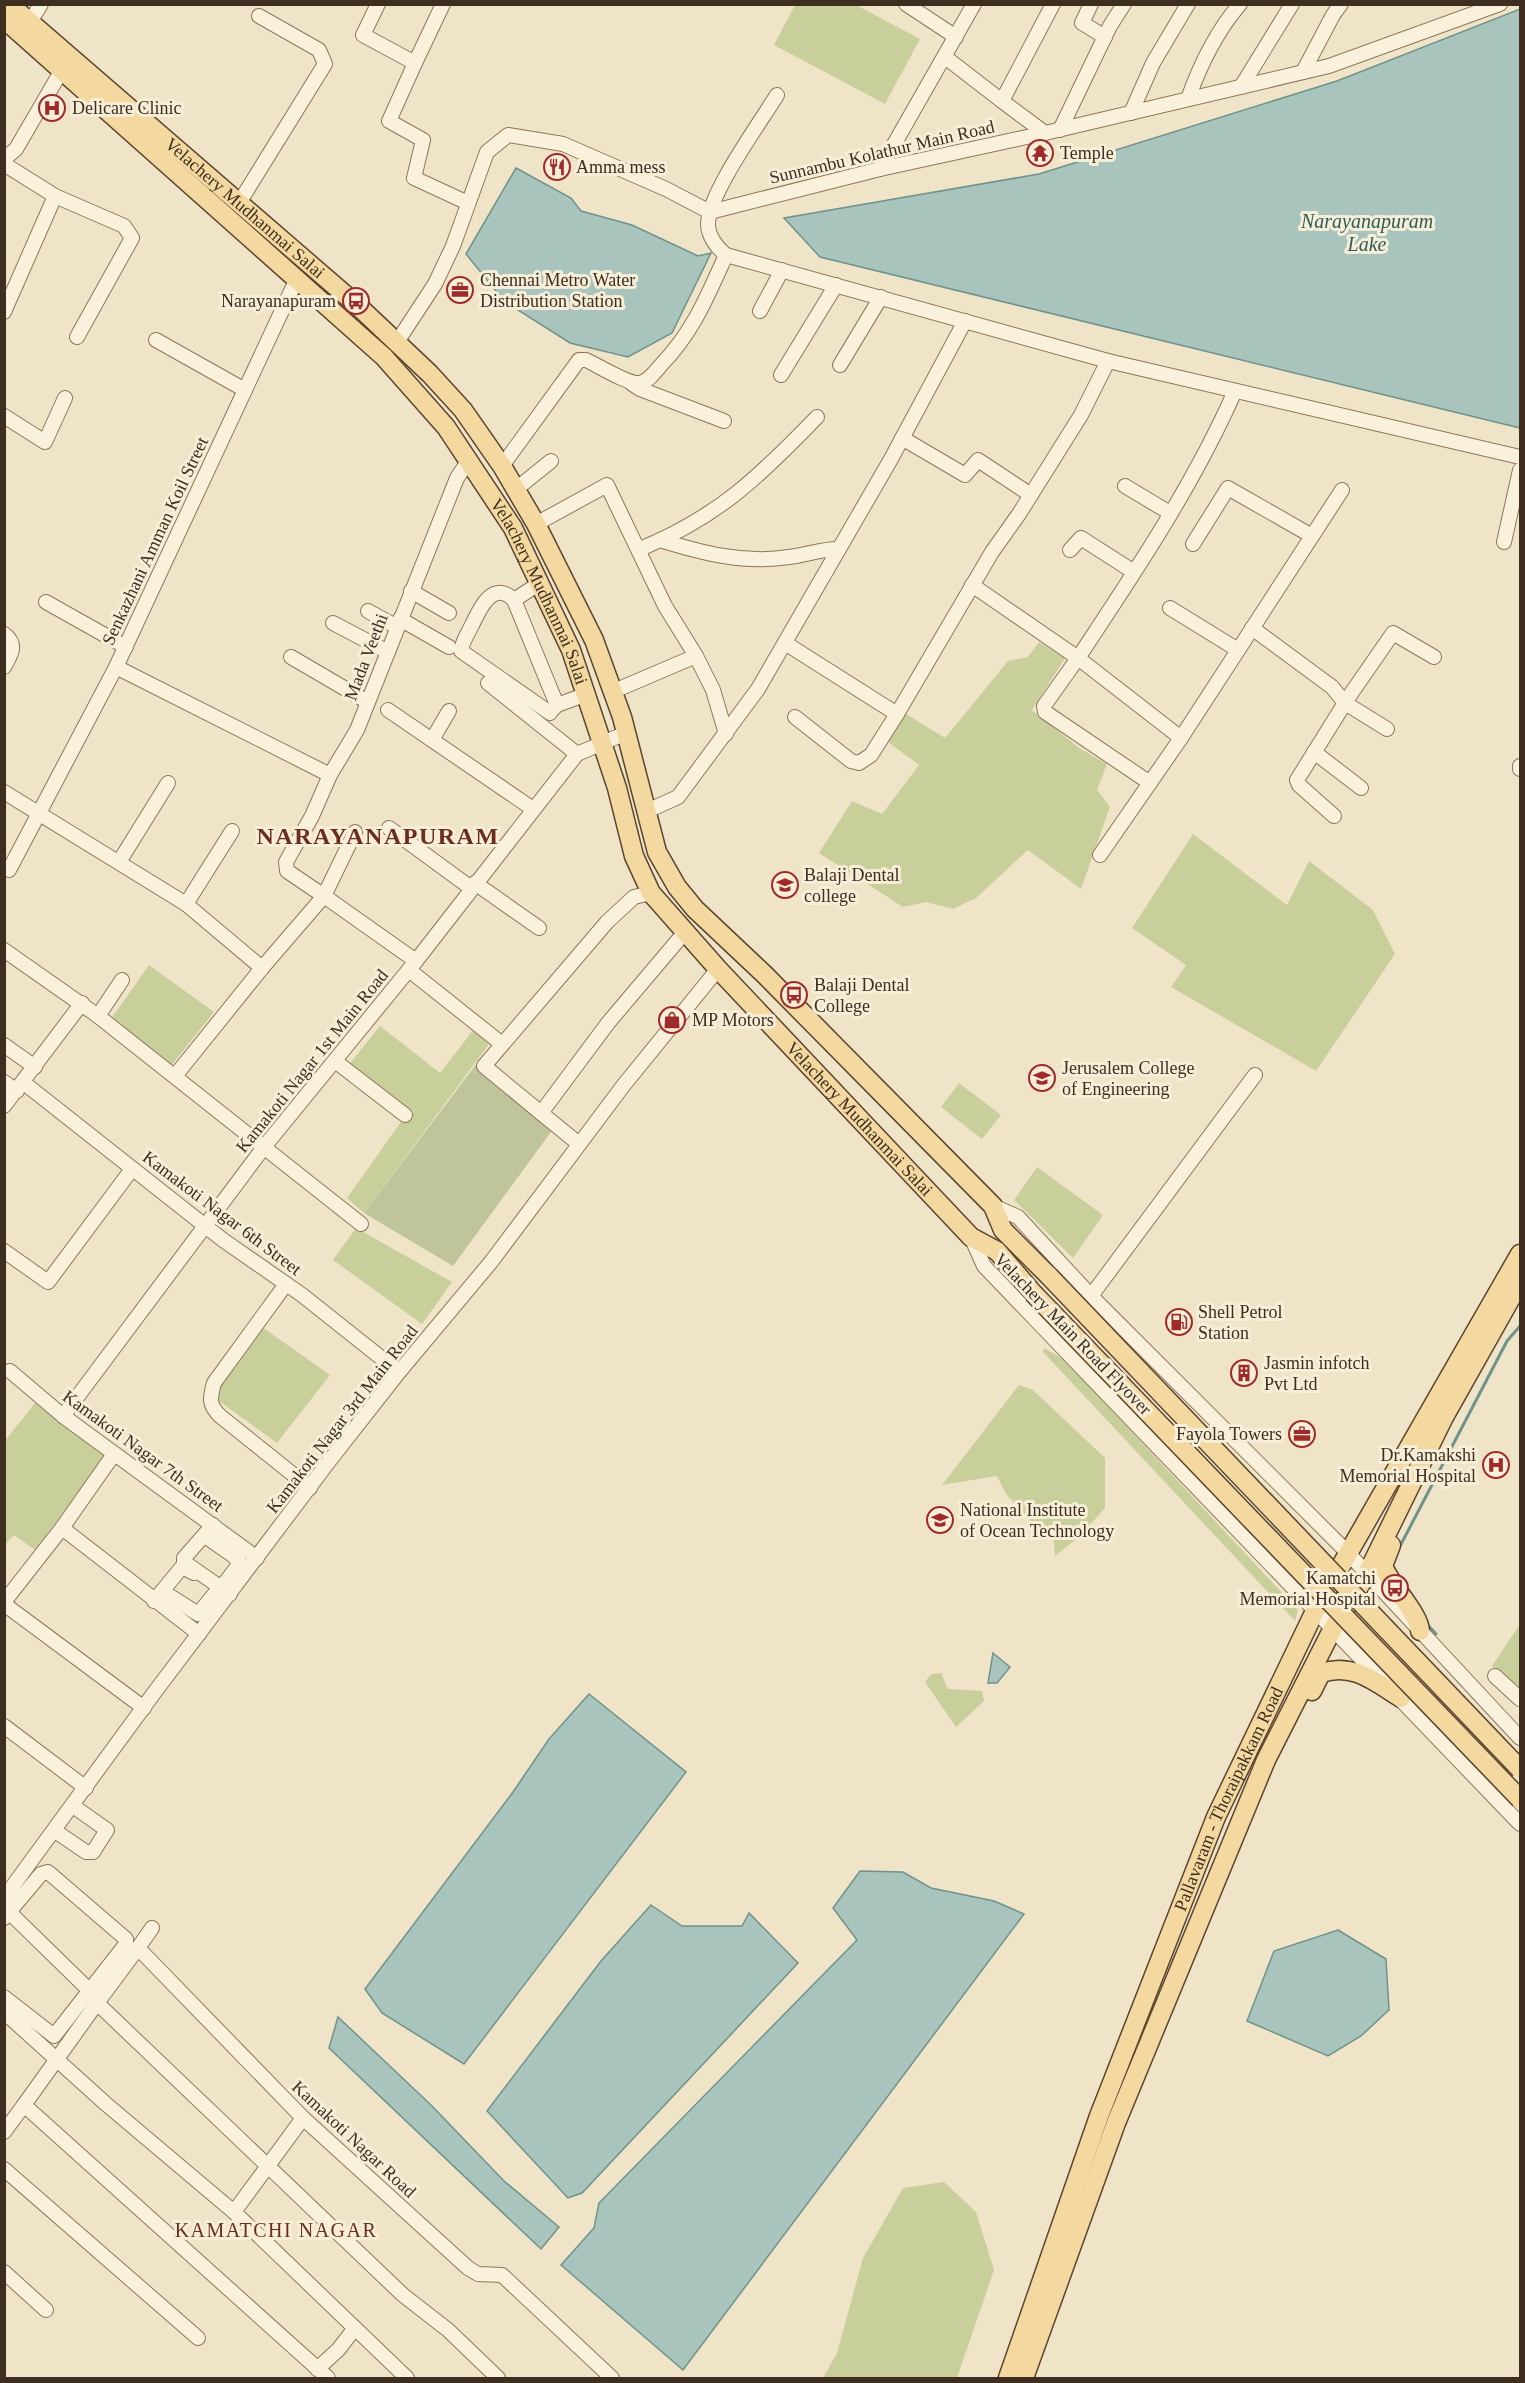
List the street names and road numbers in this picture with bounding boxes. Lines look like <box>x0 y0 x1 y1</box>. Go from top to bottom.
street label: Sunnambu Kolathur Main Road <box>767 116 997 188</box>
street label: Velachery Mudhanmai Salai <box>161 134 329 282</box>
street label: Senkazhani Amman Koil Street <box>98 434 212 648</box>
street label: Velachery Mudhanmai Salai <box>486 495 592 687</box>
street label: Mada Veethi <box>340 611 392 703</box>
street label: Kamakoti Nagar 1st Main Road <box>232 965 392 1157</box>
street label: Velachery Mudhanmai Salai <box>782 1038 937 1200</box>
street label: Kamakoti Nagar 6th Street <box>139 1147 305 1279</box>
street label: Velachery Main Road Flyover <box>990 1249 1156 1419</box>
street label: Kamakoti Nagar 3rd Main Road <box>262 1321 422 1517</box>
street label: Kamakoti Nagar 7th Street <box>59 1386 227 1516</box>
street label: Pallavaram - Thoraipakkam Road <box>1170 1684 1287 1914</box>
street label: Kamakoti Nagar Road <box>288 2076 420 2202</box>

